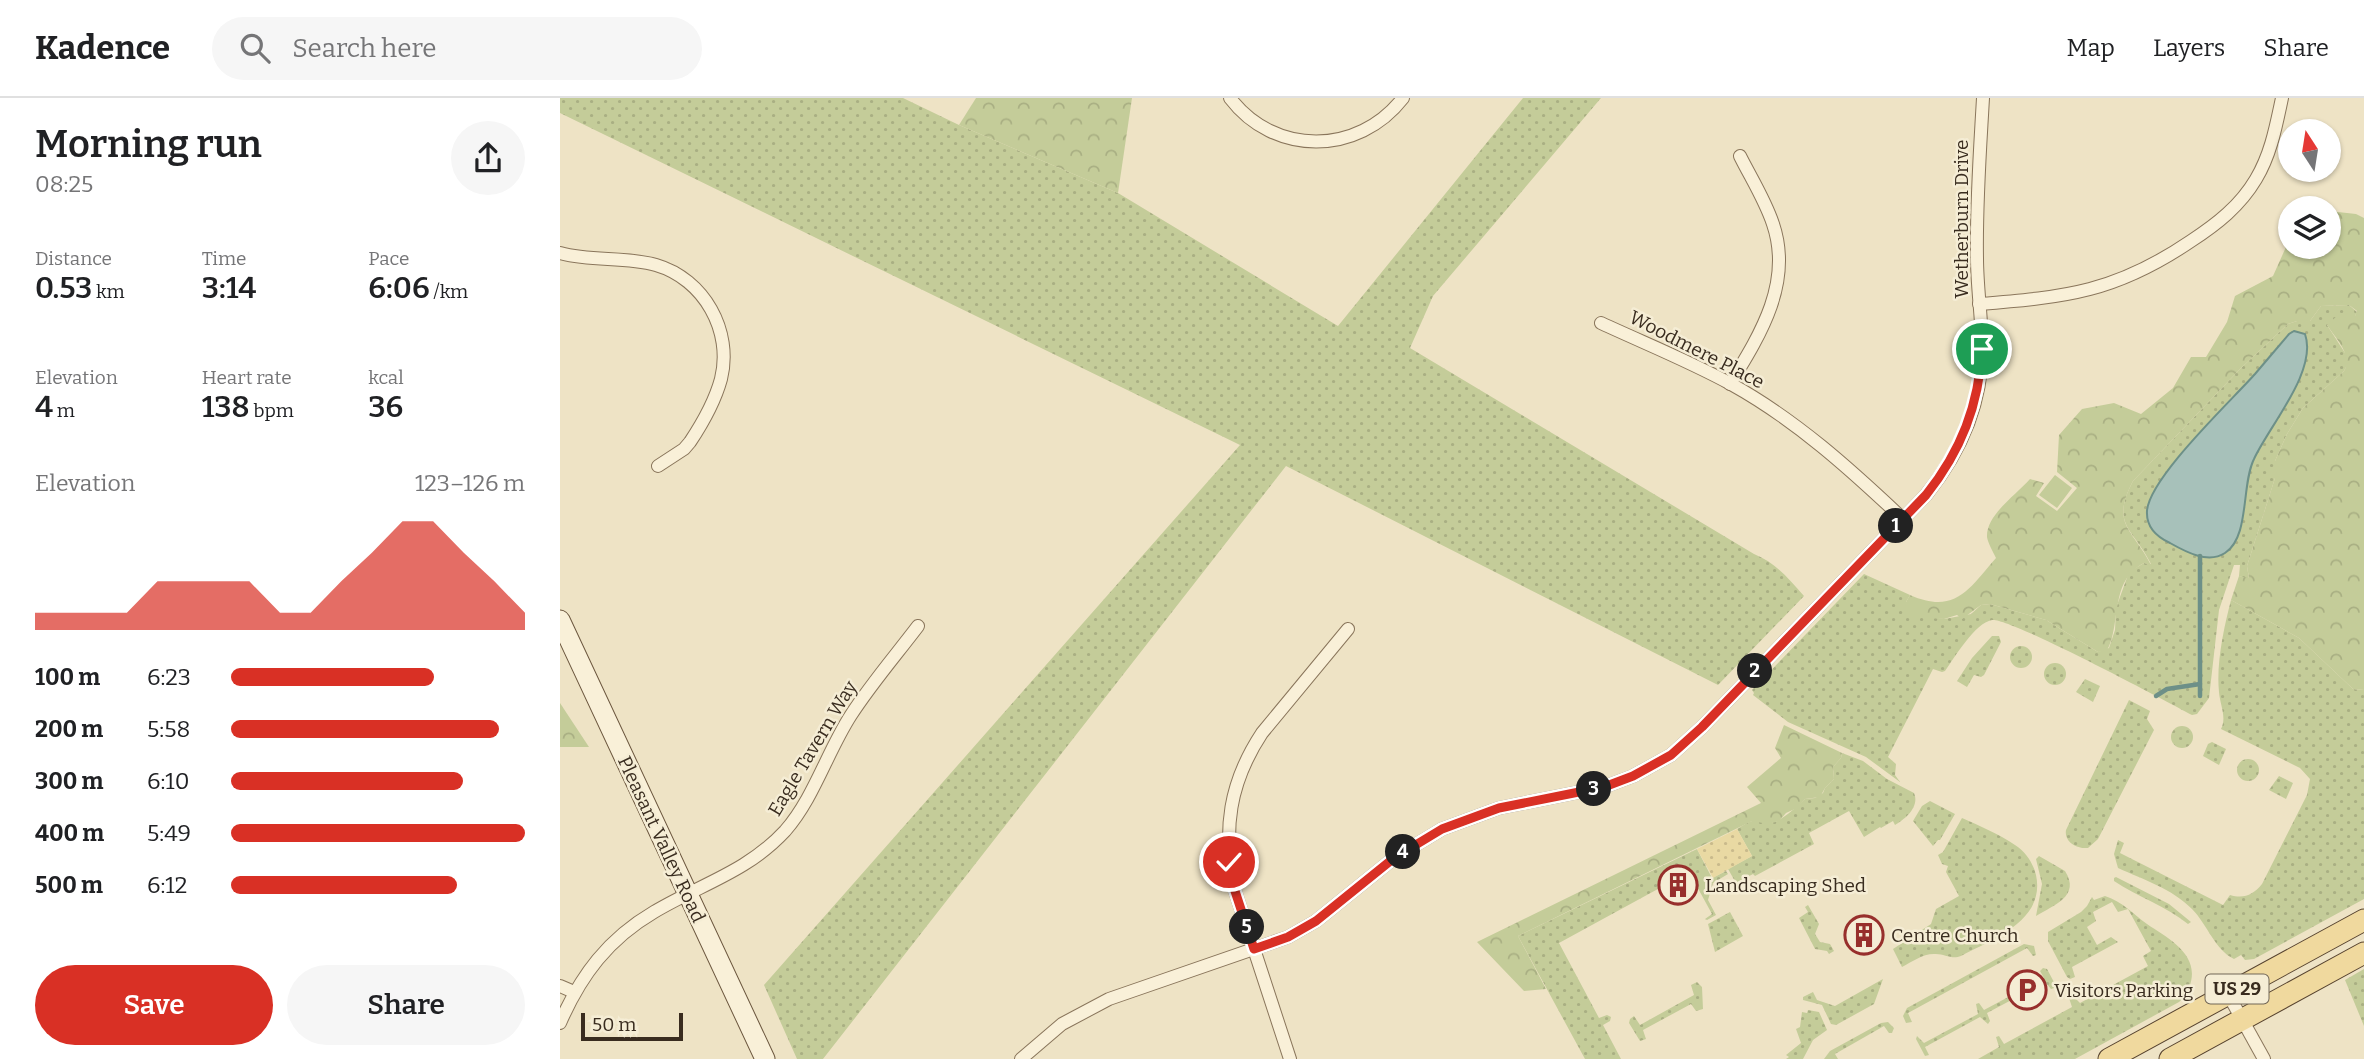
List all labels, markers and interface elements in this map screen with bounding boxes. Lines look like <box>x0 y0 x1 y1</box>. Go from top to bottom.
search box <box>212 17 702 80</box>
text: Kadence <box>35 28 170 68</box>
icon: search <box>236 29 274 67</box>
text: Search here <box>292 33 437 64</box>
text: Map <box>2067 34 2115 62</box>
text: Layers <box>2153 34 2225 62</box>
text: Share <box>2263 34 2329 62</box>
north arrow <box>2278 119 2342 182</box>
map controls <box>2278 119 2341 259</box>
text: Morning run <box>35 121 262 167</box>
button: share <box>451 121 525 195</box>
street label: Wetherburn Drive <box>1950 140 1973 299</box>
text: 08:25 <box>35 170 93 198</box>
button: layers <box>2278 196 2341 259</box>
text: Distance <box>35 247 112 270</box>
text: Time <box>202 247 247 270</box>
text: Pace <box>368 247 409 270</box>
text: 0.53 <box>35 270 92 306</box>
text: 3:14 <box>202 270 256 306</box>
text: 6:06 <box>368 270 430 306</box>
text: km <box>92 280 125 303</box>
text: /km <box>430 280 468 303</box>
street label: Woodmere Place <box>1625 306 1768 393</box>
pin <box>1952 319 2012 379</box>
icon: arrive <box>1963 330 2001 368</box>
text: Elevation <box>35 366 118 389</box>
text: Heart rate <box>202 366 292 389</box>
text: kcal <box>368 366 404 389</box>
text: 4 <box>35 389 53 425</box>
text: 138 <box>202 389 250 425</box>
text: 36 <box>368 389 403 425</box>
text: m <box>53 399 75 422</box>
text: bpm <box>250 399 294 422</box>
text: Elevation <box>35 469 135 497</box>
text: 123–126 m <box>415 469 525 497</box>
pin: 1 <box>1878 508 1914 544</box>
text: 1 <box>1891 514 1900 537</box>
pin: 2 <box>1738 654 1772 688</box>
text: 2 <box>1749 659 1760 682</box>
text: 100 m <box>35 663 100 691</box>
text: 6:23 <box>147 663 191 691</box>
street label: Eagle Tavern Way <box>763 676 862 820</box>
text: 200 m <box>35 715 103 743</box>
text: 5:58 <box>147 715 190 743</box>
street label: Pleasant Valley Road <box>613 752 710 926</box>
text: 300 m <box>35 767 104 795</box>
text: 6:10 <box>147 767 189 795</box>
pin: 3 <box>1576 772 1612 806</box>
text: 3 <box>1588 777 1599 800</box>
text: 400 m <box>35 819 104 847</box>
text: 5:49 <box>147 819 191 847</box>
pin <box>1199 832 1259 892</box>
pin: 4 <box>1386 834 1420 870</box>
text: 4 <box>1397 840 1408 863</box>
icon: check <box>1210 843 1248 881</box>
building icon: Landscaping Shed <box>1657 864 1699 906</box>
text: 500 m <box>35 871 103 899</box>
text: 6:12 <box>147 871 187 899</box>
place label: Landscaping Shed <box>1705 874 1866 897</box>
pin: 5 <box>1230 910 1264 944</box>
building icon: Centre Church <box>1843 914 1885 956</box>
text: 5 <box>1241 915 1252 938</box>
place label: Centre Church <box>1891 924 2019 947</box>
button: Save <box>35 965 273 1045</box>
button: Share <box>287 965 525 1045</box>
parking icon: Visitors Parking <box>2006 969 2048 1011</box>
road number: US 29 <box>2206 974 2268 1004</box>
place label: Visitors Parking <box>2054 979 2194 1002</box>
scale bar <box>581 1010 682 1042</box>
text: 50 m <box>592 1013 636 1036</box>

